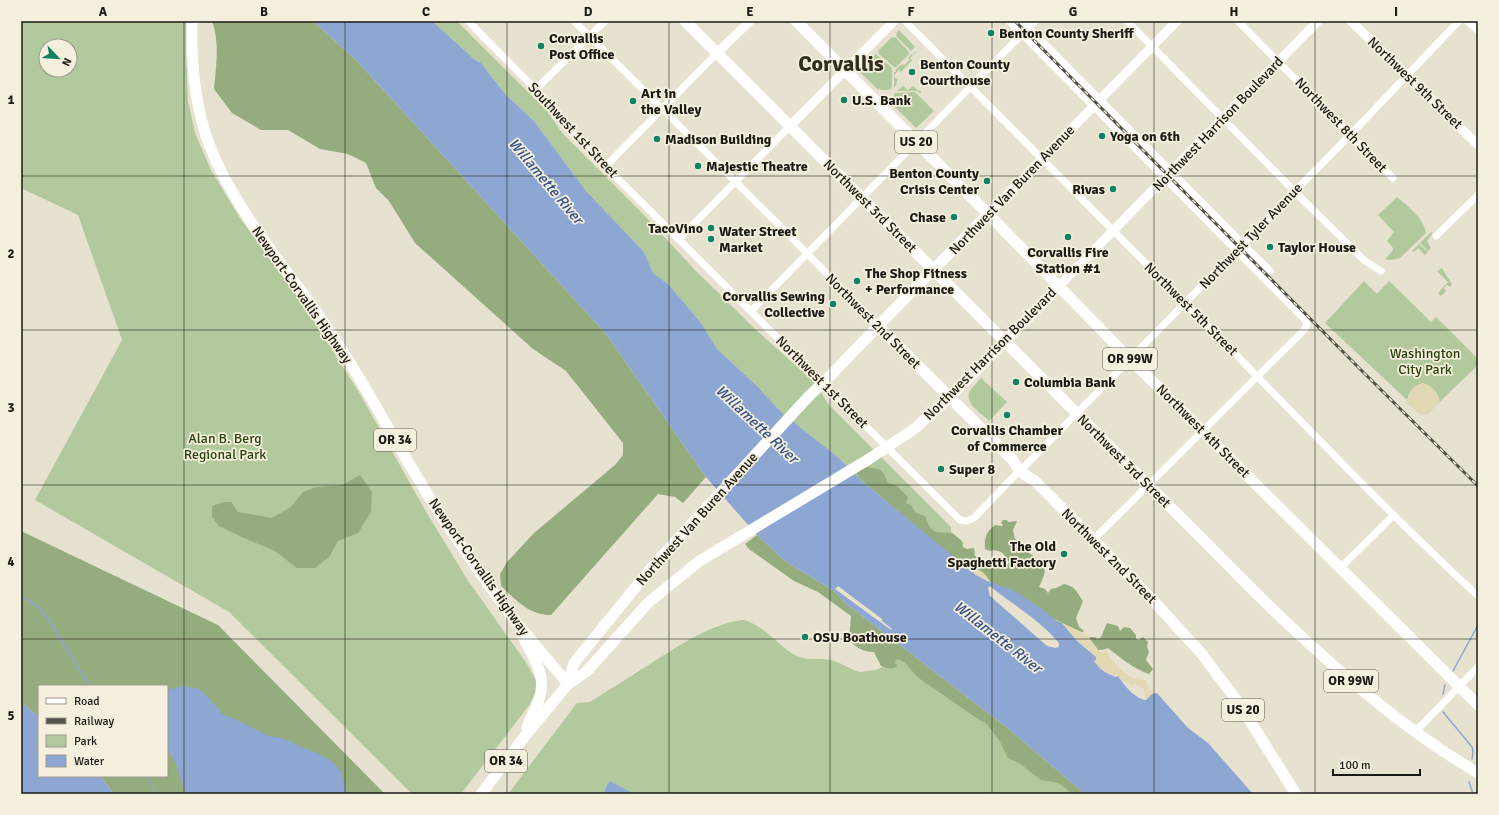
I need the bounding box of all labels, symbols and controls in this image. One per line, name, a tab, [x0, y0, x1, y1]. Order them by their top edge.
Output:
text: A	[99, 4, 108, 20]
text: B	[260, 4, 268, 20]
text: C	[422, 4, 430, 20]
text: D	[584, 4, 593, 20]
text: E	[746, 4, 754, 20]
text: F	[908, 4, 915, 20]
text: G	[1069, 4, 1077, 20]
text: H	[1230, 4, 1238, 20]
text: I	[1394, 4, 1398, 20]
place label: Benton County Sheriff	[999, 25, 1134, 42]
marker: Benton County Sheriff	[986, 28, 996, 38]
place label: Corvallis Post Office	[549, 30, 615, 63]
street label: Northwest 9th Street	[1364, 33, 1466, 133]
north arrow	[38, 38, 78, 78]
marker: Corvallis Post Office	[536, 41, 546, 51]
district label: Corvallis	[798, 50, 884, 77]
street label: Northwest Harrison Boulevard	[1149, 53, 1287, 195]
text: N	[59, 56, 74, 68]
place label: Benton County Courthouse	[920, 56, 1010, 89]
marker: Benton County Courthouse	[907, 67, 917, 77]
street label: Northwest 8th Street	[1291, 74, 1391, 176]
street label: Southwest 1st Street	[524, 79, 622, 181]
place label: Art in the Valley	[640, 85, 701, 118]
text: 1	[7, 92, 15, 108]
place label: U.S. Bank	[852, 92, 911, 109]
marker: U.S. Bank	[839, 95, 849, 105]
marker: Art in the Valley	[628, 96, 638, 106]
street label: Northwest Van Buren Avenue	[946, 122, 1078, 258]
place label: Yoga on 6th	[1109, 128, 1181, 145]
place label: Madison Building	[665, 131, 772, 148]
road number: US 20	[895, 131, 937, 153]
marker: Yoga on 6th	[1097, 131, 1107, 141]
water label: Willamette River	[505, 134, 589, 229]
marker: Madison Building	[652, 134, 662, 144]
street label: Northwest 3rd Street	[820, 156, 920, 256]
place label: Majestic Theatre	[706, 158, 808, 175]
marker: Majestic Theatre	[693, 161, 703, 171]
place label: Benton County Crisis Center	[889, 165, 979, 198]
marker: Benton County Crisis Center	[982, 176, 992, 186]
street label: Northwest Tyler Avenue	[1196, 179, 1306, 293]
place label: Rivas	[1072, 181, 1105, 198]
marker: Rivas	[1108, 184, 1118, 194]
place label: Chase	[910, 209, 946, 226]
marker: Chase	[949, 212, 959, 222]
place label: TacoVino	[648, 220, 703, 237]
street label: Newport-Corvallis Highway	[248, 223, 356, 367]
marker: TacoVino	[706, 223, 716, 233]
place label: Water Street Market	[719, 223, 797, 256]
marker: Corvallis Fire Station #1	[1063, 232, 1073, 242]
marker: Water Street Market	[706, 234, 716, 244]
place label: Taylor House	[1278, 239, 1356, 256]
marker: Taylor House	[1265, 242, 1275, 252]
place label: Corvallis Fire Station #1	[1027, 244, 1109, 277]
text: 2	[7, 246, 15, 262]
street label: Northwest 5th Street	[1141, 259, 1241, 359]
place label: The Shop Fitness + Performance	[865, 265, 967, 298]
street label: Northwest 2nd Street	[822, 270, 924, 372]
marker: The Shop Fitness + Performance	[852, 276, 862, 286]
street label: Northwest Harrison Boulevard	[920, 284, 1060, 424]
place label: Corvallis Sewing Collective	[723, 288, 825, 321]
marker: Corvallis Sewing Collective	[828, 299, 838, 309]
street label: Northwest 1st Street	[772, 332, 872, 432]
park label: Washington City Park	[1390, 345, 1460, 378]
road number: OR 99W	[1103, 348, 1157, 370]
place label: Columbia Bank	[1024, 374, 1116, 391]
marker: Columbia Bank	[1011, 377, 1021, 387]
water label: Willamette River	[712, 381, 804, 469]
street label: Northwest 4th Street	[1153, 381, 1253, 481]
text: 3	[7, 400, 15, 416]
marker: Corvallis Chamber of Commerce	[1002, 410, 1012, 420]
street label: Northwest 3rd Street	[1074, 411, 1174, 511]
place label: Corvallis Chamber of Commerce	[951, 422, 1064, 455]
road number: OR 34	[374, 429, 416, 451]
park label: Alan B. Berg Regional Park	[184, 430, 266, 463]
street label: Northwest Van Buren Avenue	[633, 449, 761, 589]
place label: Super 8	[949, 461, 996, 478]
marker: Super 8	[936, 464, 946, 474]
street label: Newport-Corvallis Highway	[425, 495, 533, 639]
street label: Northwest 2nd Street	[1058, 505, 1160, 607]
place label: The Old Spaghetti Factory	[948, 538, 1056, 571]
marker: The Old Spaghetti Factory	[1059, 549, 1069, 559]
text: 4	[7, 554, 15, 570]
water label: Willamette River	[951, 597, 1047, 678]
place label: OSU Boathouse	[813, 629, 907, 646]
marker: OSU Boathouse	[800, 632, 810, 642]
road number: OR 99W	[1324, 670, 1378, 692]
legend	[38, 685, 168, 777]
text: Road	[74, 694, 100, 709]
road number: US 20	[1222, 699, 1264, 721]
text: 5	[7, 708, 15, 724]
text: Railway	[74, 714, 114, 729]
text: Park	[74, 734, 97, 749]
road number: OR 34	[485, 750, 527, 772]
scale bar	[1333, 751, 1420, 777]
text: Water	[74, 754, 105, 769]
text: 100 m	[1339, 758, 1371, 773]

